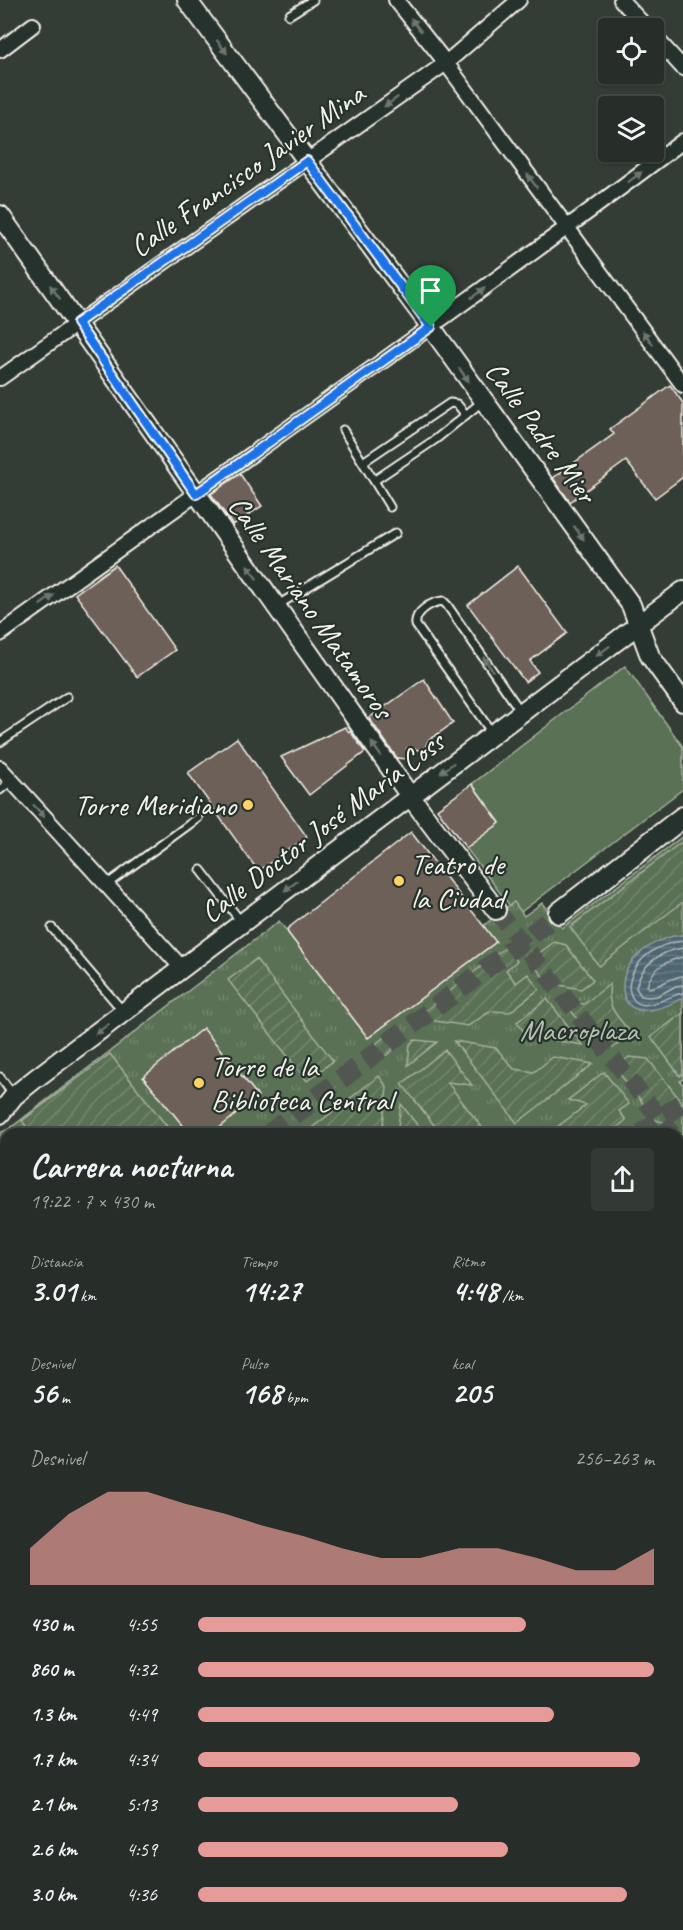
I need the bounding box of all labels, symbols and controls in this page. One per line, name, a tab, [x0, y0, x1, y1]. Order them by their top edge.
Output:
one-way arrow	[410, 17, 422, 32]
map controls	[598, 18, 664, 162]
button: locate	[598, 18, 664, 84]
one-way arrow	[215, 39, 228, 55]
street label: Calle Francisco Javier Mina	[122, 74, 373, 265]
one-way arrow	[384, 96, 400, 108]
button: layers	[598, 96, 664, 162]
one-way arrow	[627, 170, 643, 183]
one-way arrow	[526, 173, 538, 189]
pin	[405, 265, 456, 327]
icon: arrive	[414, 274, 447, 307]
one-way arrow	[49, 285, 61, 301]
one-way arrow	[471, 287, 486, 299]
one-way arrow	[642, 330, 654, 346]
street label: Calle Padre Mier	[477, 353, 607, 512]
one-way arrow	[458, 366, 470, 382]
street label: Calle Mariano Matamoros	[220, 488, 404, 728]
one-way arrow	[572, 525, 584, 540]
one-way arrow	[246, 564, 258, 580]
one-way arrow	[39, 594, 55, 606]
one-way arrow	[595, 645, 611, 658]
one-way arrow	[482, 657, 494, 673]
street label: Calle Doctor José María Coss	[192, 721, 454, 931]
one-way arrow	[370, 741, 382, 757]
one-way arrow	[439, 762, 455, 775]
place label: Torre Meridiano	[74, 786, 237, 824]
marker: Torre Meridiano	[241, 798, 255, 812]
one-way arrow	[32, 804, 46, 818]
place label: Teatro de la Ciudad	[411, 845, 508, 917]
marker: Teatro de la Ciudad	[392, 874, 406, 888]
one-way arrow	[284, 879, 299, 891]
park label: Macroplaza	[520, 1011, 640, 1049]
one-way arrow	[95, 1022, 110, 1034]
place label: Torre de la Biblioteca Central	[211, 1047, 398, 1119]
marker: Torre de la Biblioteca Central	[192, 1076, 206, 1090]
text: Carrera nocturna	[30, 1145, 232, 1187]
button: share	[591, 1148, 654, 1211]
text: 19:22 · 7 × 430 m	[30, 1189, 154, 1214]
text: Distancia	[30, 1252, 83, 1272]
text: Tiempo	[241, 1252, 277, 1272]
text: Ritmo	[452, 1252, 484, 1272]
text: 3.01	[30, 1272, 76, 1310]
text: 14:27	[241, 1272, 301, 1310]
text: 4:48	[452, 1272, 498, 1310]
text: km	[76, 1286, 96, 1306]
text: /km	[498, 1286, 523, 1306]
text: Desnivel	[30, 1354, 73, 1374]
text: Pulso	[241, 1354, 268, 1374]
text: kcal	[452, 1354, 473, 1374]
text: 56	[30, 1374, 57, 1412]
text: 168	[241, 1374, 282, 1412]
text: 205	[452, 1374, 492, 1412]
text: m	[57, 1388, 70, 1408]
text: bpm	[282, 1388, 308, 1408]
text: Desnivel	[30, 1446, 84, 1471]
text: 256–263 m	[575, 1446, 654, 1471]
text: 430 m	[30, 1612, 73, 1637]
text: 4:55	[126, 1612, 157, 1637]
text: 860 m	[30, 1657, 74, 1682]
text: 4:32	[126, 1657, 157, 1682]
text: 1.3 km	[30, 1702, 77, 1727]
text: 4:49	[126, 1702, 157, 1727]
text: 1.7 km	[30, 1747, 76, 1772]
text: 4:34	[126, 1747, 157, 1772]
text: 2.1 km	[30, 1792, 77, 1817]
text: 5:13	[126, 1792, 157, 1817]
text: 2.6 km	[30, 1837, 77, 1862]
text: 4:59	[126, 1837, 157, 1862]
text: 3.0 km	[30, 1882, 77, 1907]
text: 4:36	[126, 1882, 157, 1907]

